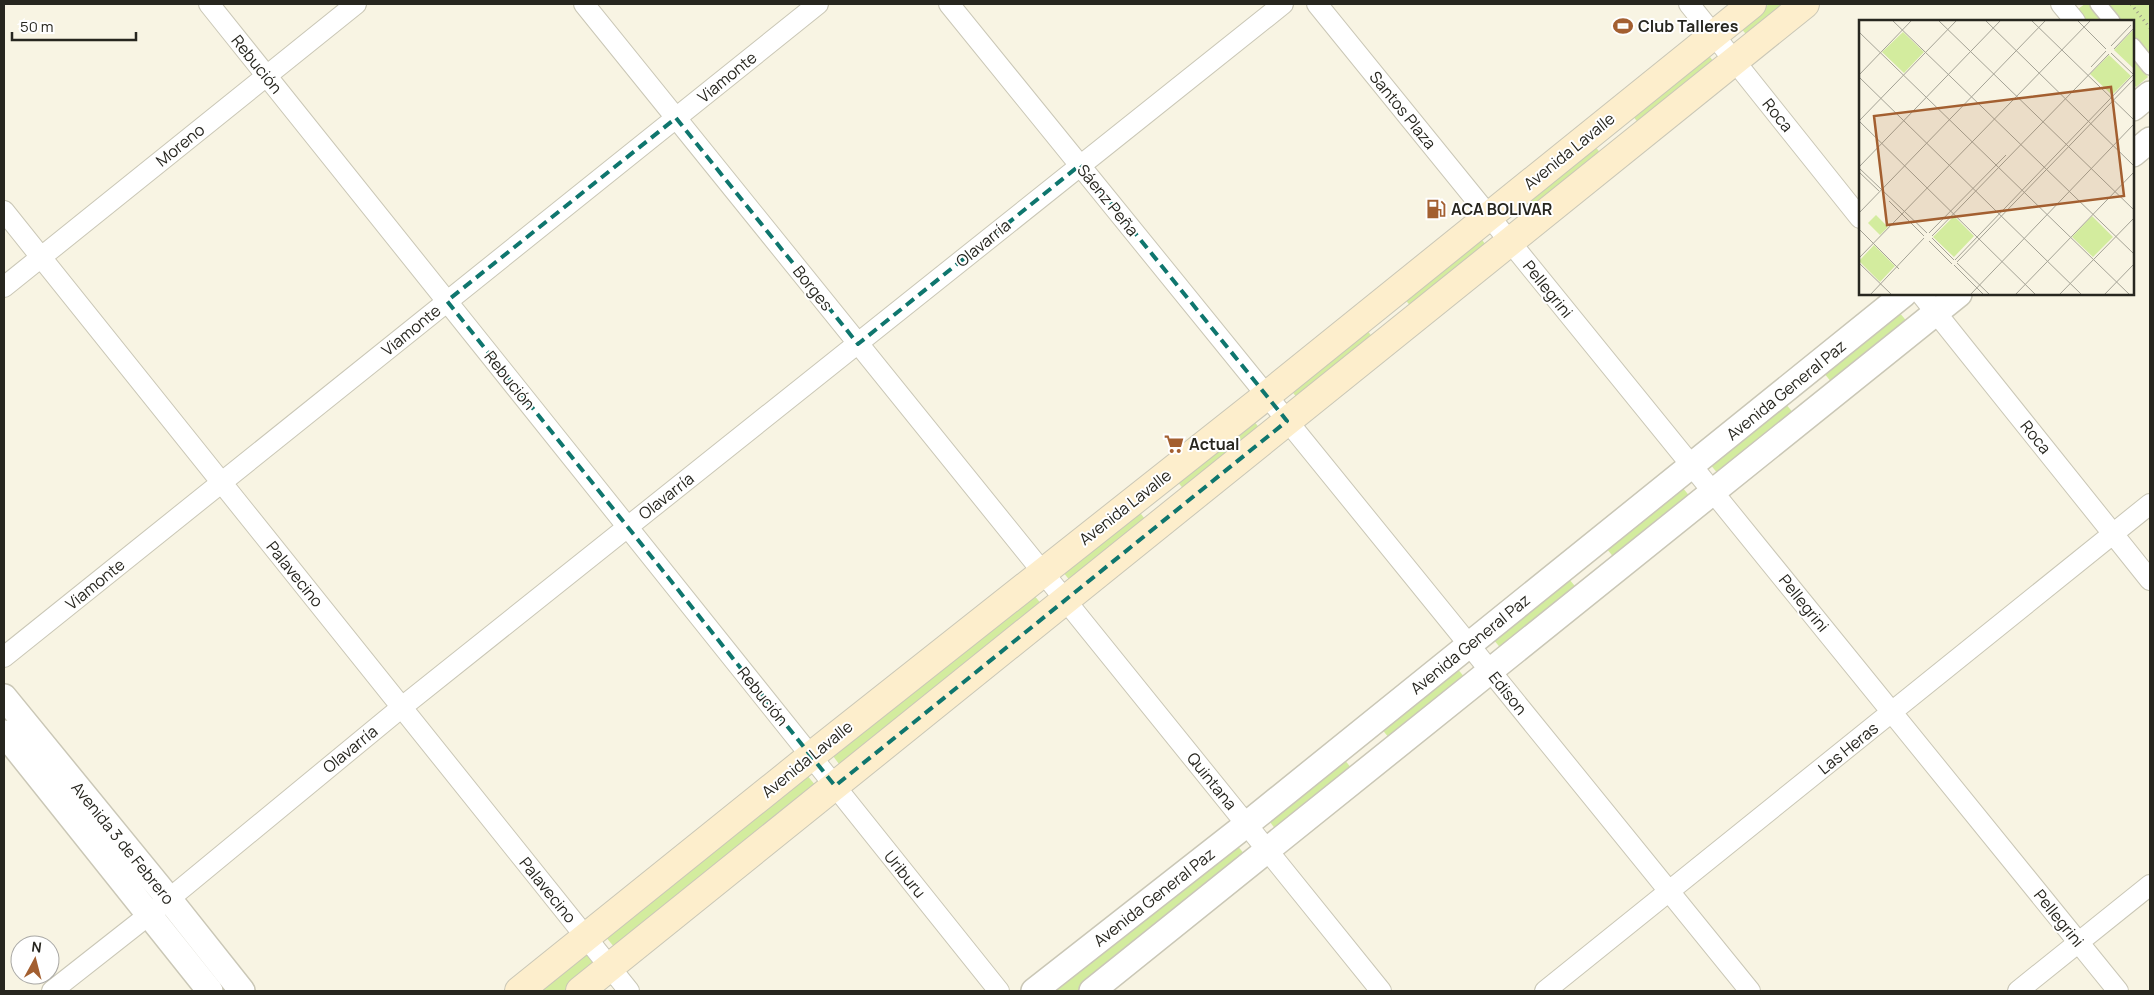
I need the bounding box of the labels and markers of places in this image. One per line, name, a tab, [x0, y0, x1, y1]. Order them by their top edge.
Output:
sports icon: Club Talleres	[1612, 15, 1634, 37]
place label: Club Talleres	[1638, 15, 1739, 37]
fuel station icon: ACA BOLIVAR	[1425, 198, 1447, 220]
place label: ACA BOLIVAR	[1451, 198, 1552, 220]
supermarket icon: Actual	[1163, 433, 1185, 455]
place label: Actual	[1189, 433, 1240, 455]

